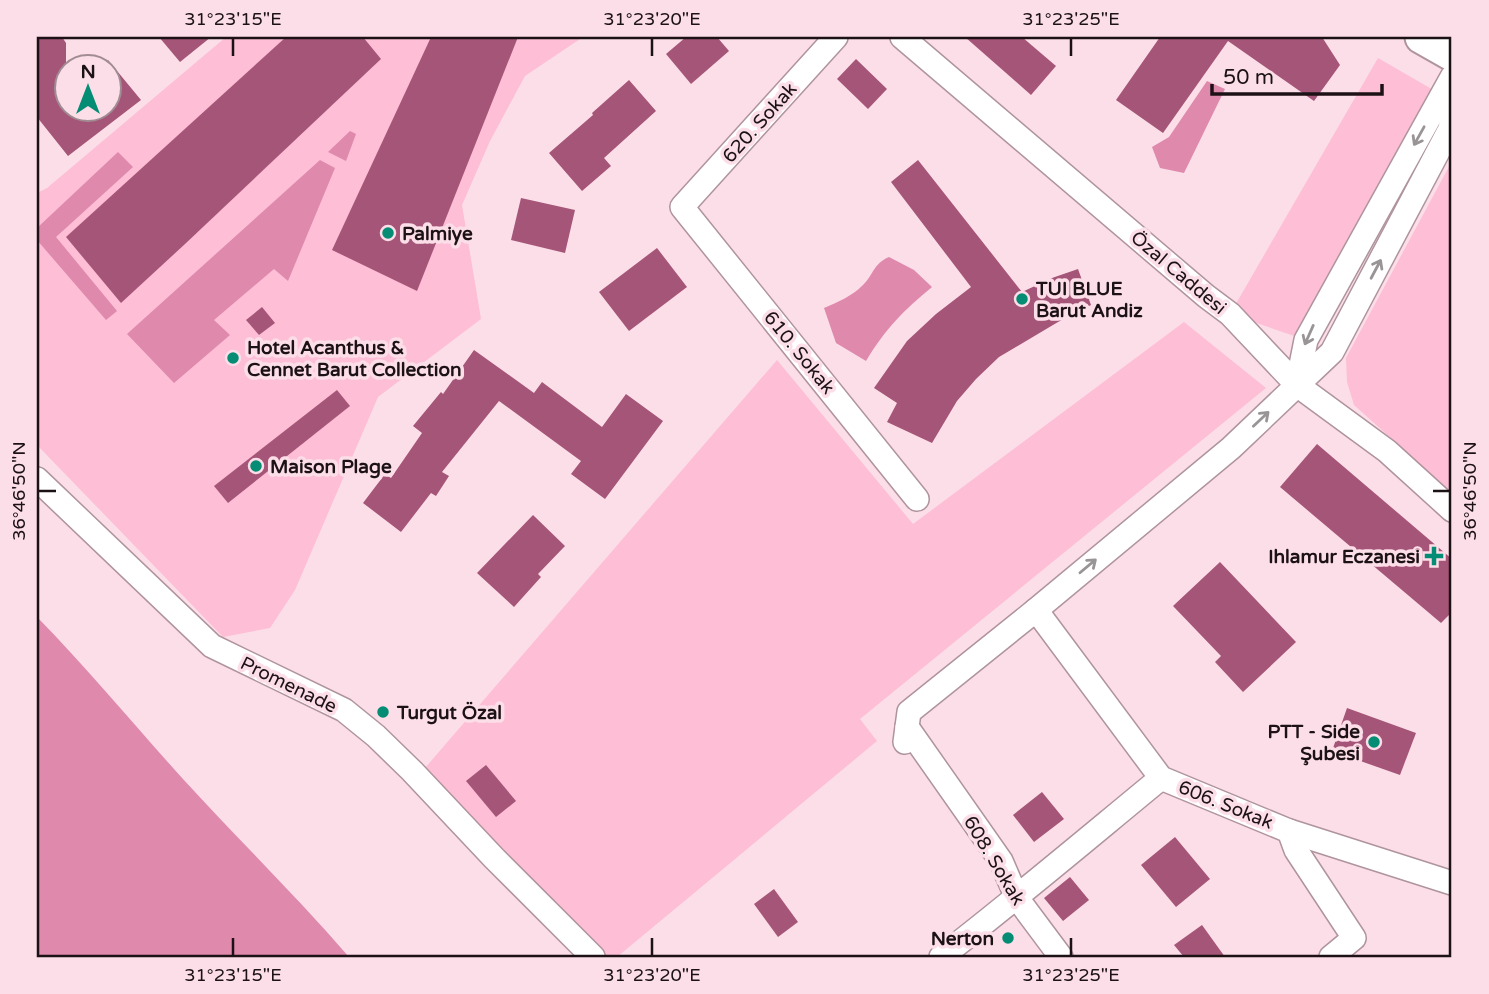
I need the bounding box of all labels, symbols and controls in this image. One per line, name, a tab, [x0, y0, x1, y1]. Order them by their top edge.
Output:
text: 31°23'15"E	[184, 8, 282, 30]
text: 31°23'20"E	[603, 8, 701, 30]
text: 31°23'25"E	[1022, 8, 1120, 30]
north arrow	[52, 52, 122, 122]
scale bar	[1212, 52, 1382, 96]
text: N	[80, 61, 96, 83]
text: 50 m	[1223, 65, 1274, 90]
street label: 620. Sokak	[718, 78, 801, 167]
one-way arrow	[1412, 126, 1426, 146]
place label: Palmiye	[402, 223, 473, 246]
marker: Palmiye	[380, 225, 396, 241]
street label: Özal Caddesi	[1126, 227, 1231, 319]
one-way arrow	[1370, 259, 1383, 280]
place label: TUI BLUE Barut Andiz	[1035, 278, 1143, 322]
marker: TUI BLUE Barut Andiz	[1014, 291, 1030, 307]
street label: 610. Sokak	[759, 307, 839, 398]
one-way arrow	[1302, 324, 1315, 345]
place label: Hotel Acanthus & Cennet Barut Collection	[247, 337, 462, 381]
marker: Hotel Acanthus & Cennet Barut Collection	[225, 350, 241, 366]
one-way arrow	[1252, 410, 1269, 427]
text: 36°46'50"N	[8, 441, 30, 541]
text: 36°46'50"N	[1459, 441, 1481, 541]
place label: Maison Plage	[270, 456, 392, 479]
marker: Maison Plage	[248, 458, 264, 474]
place label: Ihlamur Eczanesi	[1268, 546, 1420, 568]
marker: Ihlamur Eczanesi	[1426, 548, 1442, 564]
one-way arrow	[1079, 558, 1097, 574]
street label: Promenade	[237, 652, 340, 718]
place label: Turgut Özal	[396, 701, 502, 725]
marker: Turgut Özal	[375, 704, 391, 720]
place label: PTT - Side Şubesi	[1267, 721, 1360, 766]
marker: PTT - Side Şubesi	[1366, 734, 1382, 750]
street label: 606. Sokak	[1175, 776, 1276, 834]
street label: 608. Sokak	[959, 812, 1029, 909]
place label: Nerton	[931, 928, 994, 950]
marker: Nerton	[1000, 930, 1016, 946]
text: 31°23'15"E	[184, 964, 282, 986]
text: 31°23'20"E	[603, 964, 701, 986]
text: 31°23'25"E	[1022, 964, 1120, 986]

